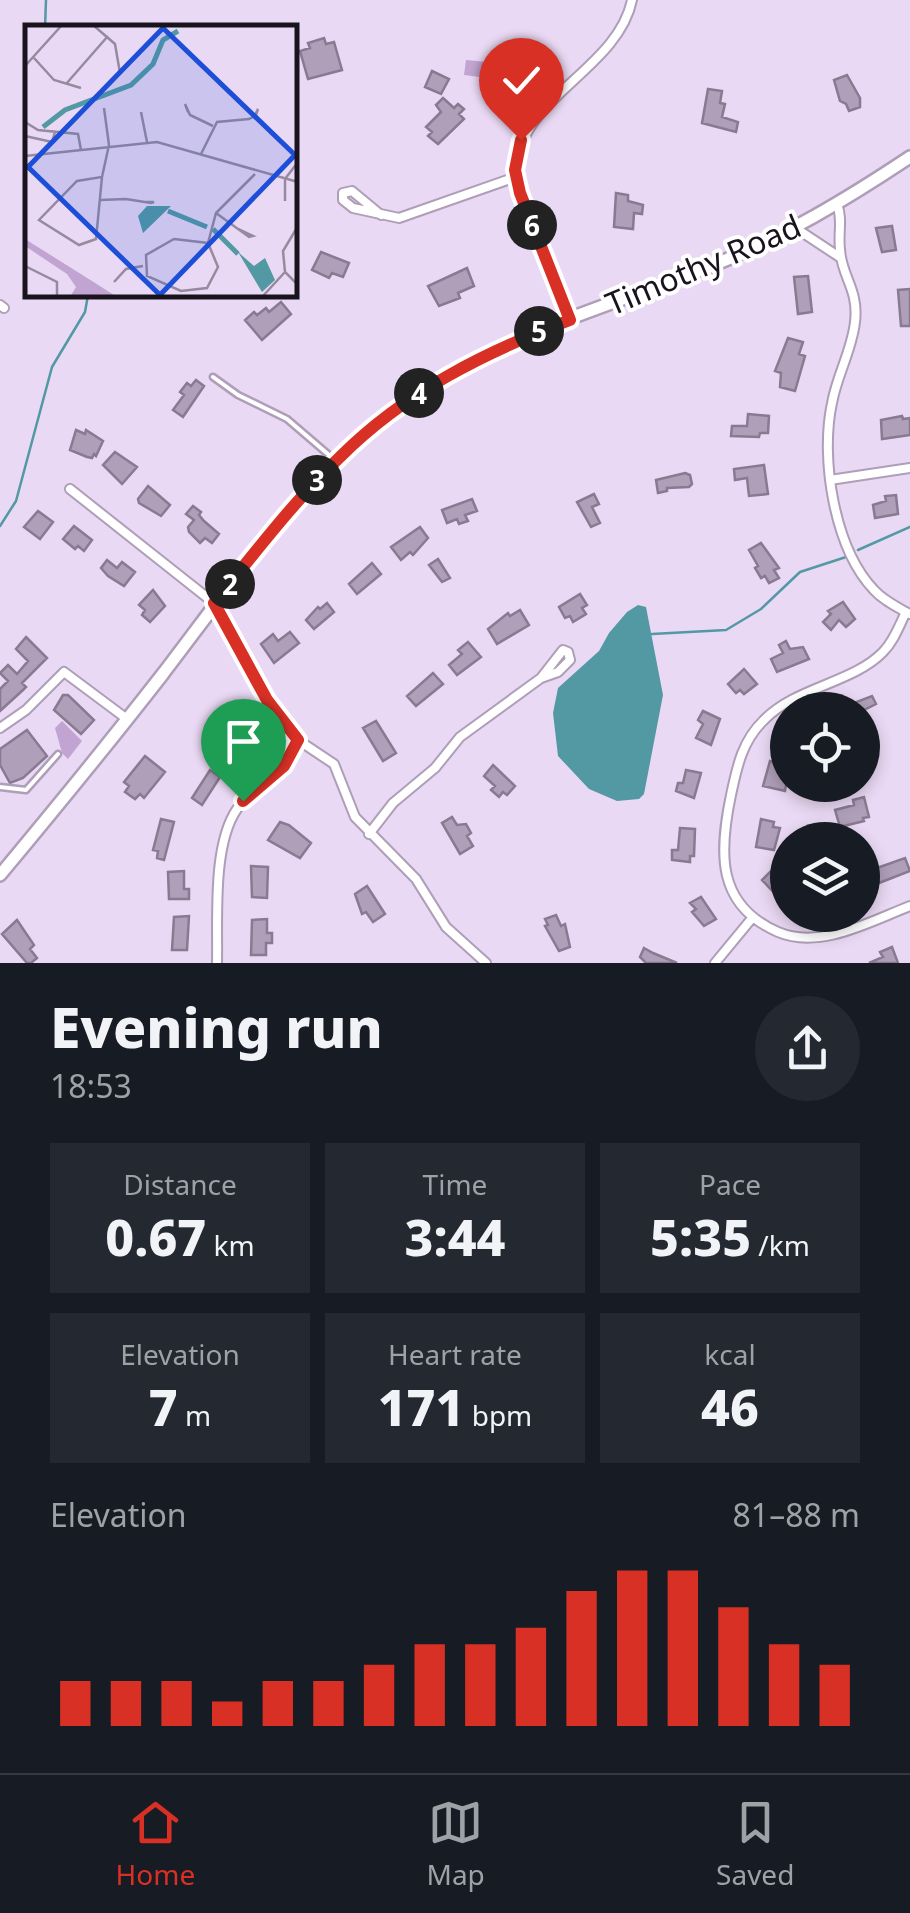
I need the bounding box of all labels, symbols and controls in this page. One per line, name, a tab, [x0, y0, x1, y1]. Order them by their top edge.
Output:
inset map	[25, 25, 298, 298]
pin	[479, 38, 564, 141]
icon: check	[494, 53, 549, 108]
pin: 6	[507, 200, 557, 250]
street label: Timothy Road	[599, 204, 807, 324]
text: 6	[524, 206, 540, 244]
pin: 5	[514, 306, 564, 356]
text: 5	[531, 312, 547, 350]
pin: 4	[394, 368, 444, 418]
text: 4	[411, 374, 427, 412]
pin: 3	[292, 455, 342, 505]
text: 3	[309, 461, 325, 499]
pin: 2	[205, 559, 255, 609]
text: 2	[222, 565, 238, 603]
map controls	[770, 692, 880, 932]
button: locate	[770, 692, 880, 802]
pin	[201, 699, 286, 802]
icon: arrive	[216, 714, 271, 769]
button: layers	[770, 822, 880, 932]
text: Evening run	[50, 989, 383, 1064]
button: share	[755, 996, 860, 1101]
text: 18:53	[50, 1064, 132, 1107]
text: Distance	[123, 1165, 237, 1203]
text: Time	[423, 1165, 487, 1203]
text: Pace	[699, 1165, 761, 1203]
text: 0.67	[105, 1203, 206, 1271]
text: 3:44	[405, 1203, 505, 1271]
text: 5:35	[650, 1203, 751, 1271]
text: km	[206, 1226, 255, 1264]
text: /km	[751, 1226, 810, 1264]
text: Elevation	[120, 1335, 240, 1373]
text: Heart rate	[388, 1335, 522, 1373]
text: kcal	[704, 1335, 756, 1373]
text: 7	[149, 1373, 178, 1441]
text: 171	[378, 1373, 464, 1441]
text: 46	[701, 1373, 759, 1441]
text: m	[178, 1396, 211, 1434]
text: bpm	[464, 1396, 532, 1434]
text: Elevation	[50, 1493, 187, 1536]
text: 81–88 m	[733, 1493, 860, 1536]
tab: Home	[116, 1795, 195, 1893]
tab: Map	[427, 1795, 485, 1893]
tab: Saved	[716, 1795, 794, 1893]

